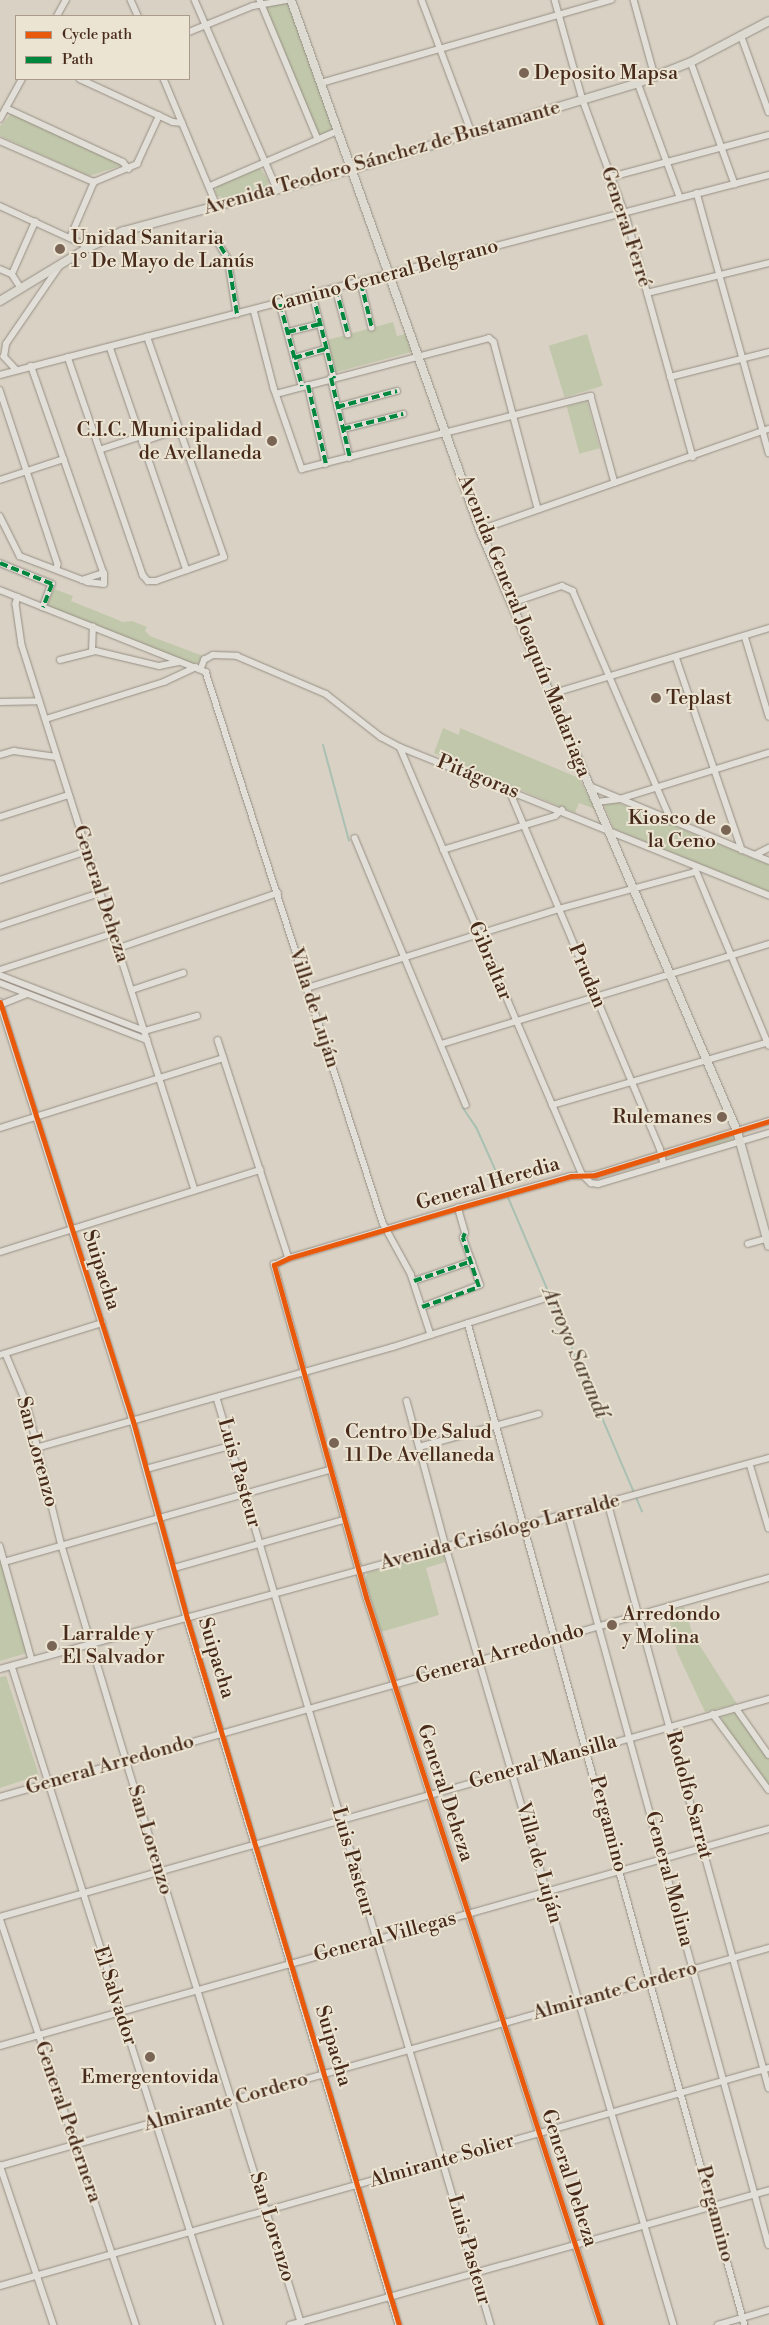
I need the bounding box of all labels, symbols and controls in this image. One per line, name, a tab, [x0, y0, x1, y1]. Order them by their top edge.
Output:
legend	[15, 15, 190, 80]
text: Cycle path	[62, 25, 132, 44]
text: Path	[62, 50, 94, 69]
place label: Deposito Mapsa	[534, 61, 678, 85]
marker: Deposito Mapsa	[518, 67, 530, 79]
street label: Avenida Teodoro Sánchez de Bustamante	[201, 95, 563, 221]
street label: General Ferré	[595, 164, 657, 290]
place label: Unidad Sanitaria 1° De Mayo de Lanús	[71, 226, 254, 273]
street label: Camino General Belgrano	[269, 234, 501, 318]
marker: Unidad Sanitaria 1° De Mayo de Lanús	[53, 242, 67, 256]
place label: C.I.C. Municipalidad de Avellaneda	[76, 418, 262, 465]
marker: C.I.C. Municipalidad de Avellaneda	[266, 435, 278, 447]
street label: Avenida General Joaquín Madariaga	[452, 471, 596, 781]
place label: Teplast	[666, 686, 732, 710]
marker: Teplast	[650, 692, 662, 704]
street label: Pitágoras	[433, 750, 523, 804]
place label: Kiosco de la Geno	[628, 806, 716, 853]
street label: General Deheza	[67, 822, 135, 966]
marker: Kiosco de la Geno	[720, 824, 732, 836]
street label: Gibraltar	[463, 918, 517, 1004]
street label: Prudan	[563, 940, 611, 1012]
street label: Villa de Luján	[283, 945, 345, 1071]
place label: Rulemanes	[612, 1105, 712, 1129]
marker: Rulemanes	[716, 1111, 728, 1123]
street label: General Heredia	[413, 1152, 563, 1216]
street label: Suipacha	[77, 1227, 125, 1313]
water label: Arroyo Sarandí	[536, 1284, 614, 1422]
street label: San Lorenzo	[11, 1394, 63, 1510]
street label: Luis Pasteur	[212, 1415, 266, 1531]
place label: Centro De Salud 11 De Avellaneda	[345, 1420, 495, 1467]
marker: Centro De Salud 11 De Avellaneda	[327, 1436, 341, 1450]
street label: Avenida Crisólogo Larralde	[377, 1488, 623, 1576]
place label: Arredondo y Molina	[622, 1602, 720, 1649]
street label: Suipacha	[192, 1615, 240, 1701]
street label: General Arredondo	[413, 1618, 587, 1690]
marker: Arredondo y Molina	[606, 1619, 618, 1631]
place label: Larralde y El Salvador	[62, 1622, 165, 1669]
marker: Larralde y El Salvador	[46, 1640, 58, 1652]
street label: General Deheza	[411, 1721, 479, 1865]
street label: Rodolfo Sarrat	[660, 1728, 718, 1862]
street label: General Arredondo	[23, 1729, 197, 1801]
street label: General Mansilla	[466, 1729, 620, 1795]
street label: Pergamino	[584, 1773, 632, 1875]
street label: San Lorenzo	[122, 1782, 178, 1898]
street label: Villa de Luján	[510, 1800, 568, 1926]
street label: Luis Pasteur	[326, 1804, 380, 1920]
street label: General Molina	[639, 1809, 699, 1949]
street label: General Villegas	[311, 1906, 459, 1968]
street label: El Salvador	[88, 1943, 142, 2049]
street label: Almirante Cordero	[530, 1956, 700, 2026]
street label: Suipacha	[309, 2003, 357, 2089]
street label: General Pedernera	[29, 2038, 107, 2206]
marker: Emergentovida	[144, 2051, 156, 2063]
place label: Emergentovida	[81, 2065, 219, 2089]
street label: Almirante Cordero	[141, 2067, 311, 2137]
street label: General Deheza	[535, 2106, 603, 2250]
street label: Almirante Solier	[367, 2129, 517, 2193]
street label: Pergamino	[691, 2163, 739, 2265]
street label: San Lorenzo	[244, 2169, 300, 2285]
street label: Luis Pasteur	[442, 2192, 496, 2308]

